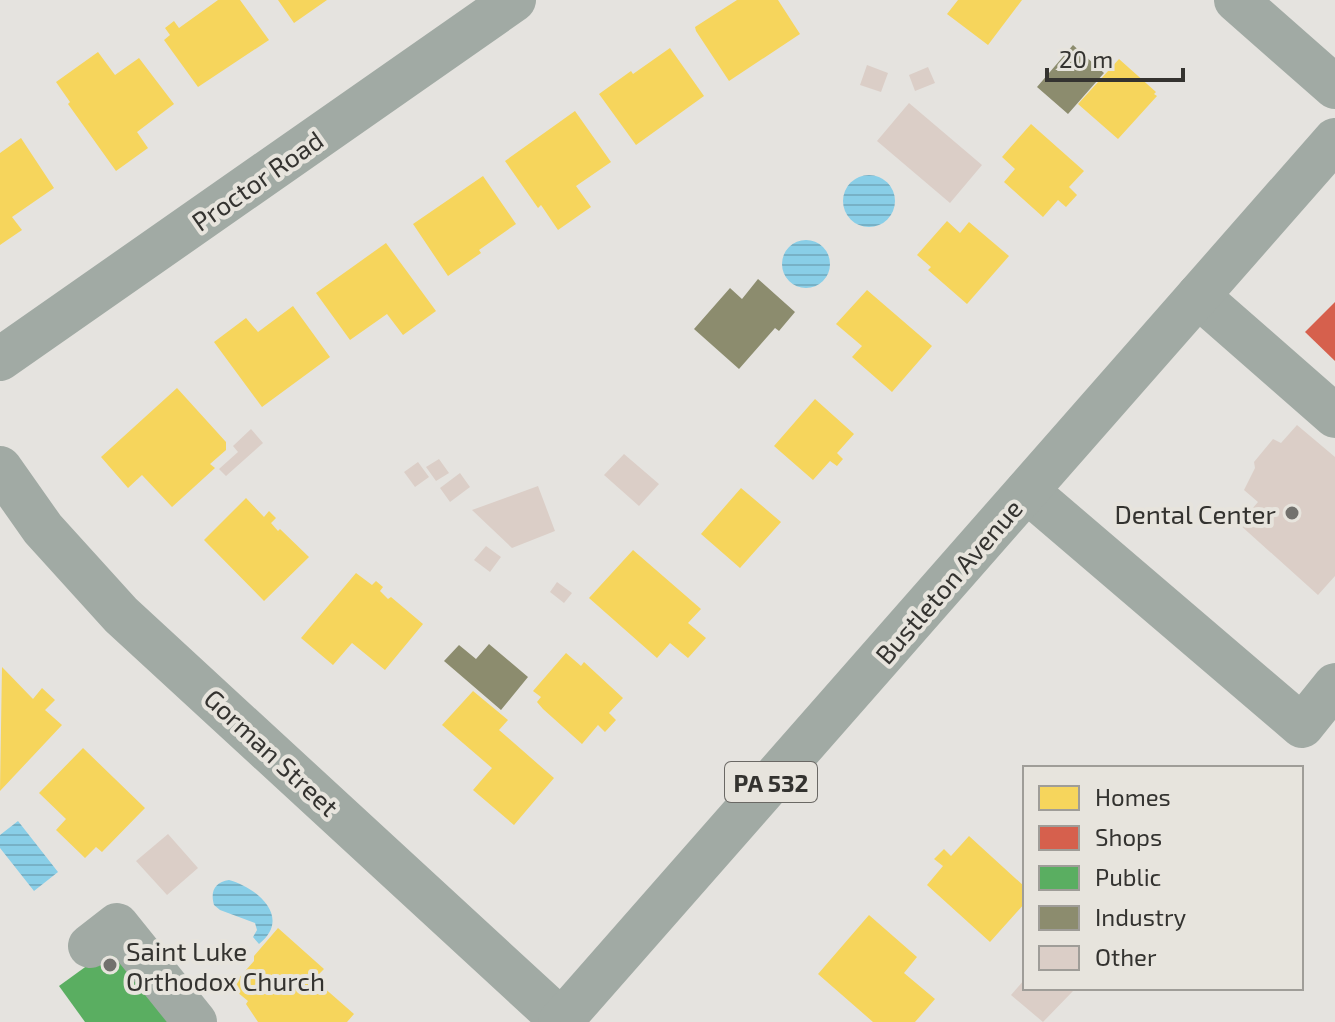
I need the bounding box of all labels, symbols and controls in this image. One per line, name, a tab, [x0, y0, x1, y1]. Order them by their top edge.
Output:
scale bar	[1047, 32, 1183, 82]
text: 20 m	[1059, 44, 1113, 73]
street label: Proctor Road	[185, 123, 329, 237]
street label: Bustleton Avenue	[868, 492, 1028, 670]
place label: Dental Center	[1114, 498, 1276, 529]
marker: Dental Center	[1283, 504, 1301, 522]
street label: Gorman Street	[199, 682, 345, 822]
road number: PA 532	[725, 762, 817, 802]
legend	[1023, 766, 1303, 990]
text: Homes	[1095, 782, 1171, 811]
text: Shops	[1095, 822, 1162, 851]
text: Public	[1095, 862, 1161, 891]
text: Industry	[1095, 902, 1187, 931]
place label: Saint Luke Orthodox Church	[126, 935, 325, 996]
text: Other	[1095, 942, 1157, 971]
marker: Saint Luke Orthodox Church	[101, 956, 119, 974]

